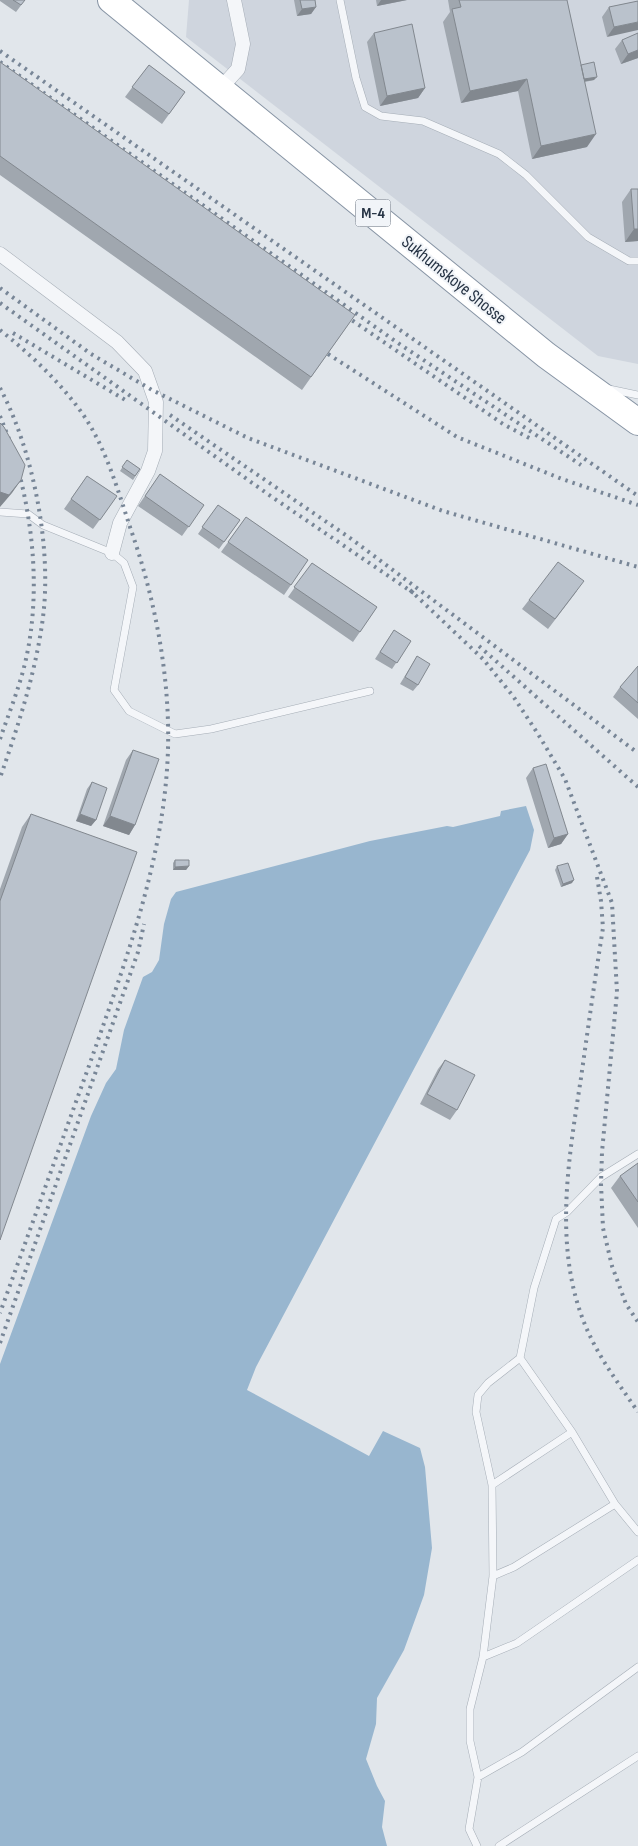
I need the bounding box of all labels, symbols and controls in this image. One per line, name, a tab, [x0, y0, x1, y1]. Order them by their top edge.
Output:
road number: М-4	[356, 200, 390, 227]
street label: Sukhumskoye Shosse	[397, 231, 511, 329]

